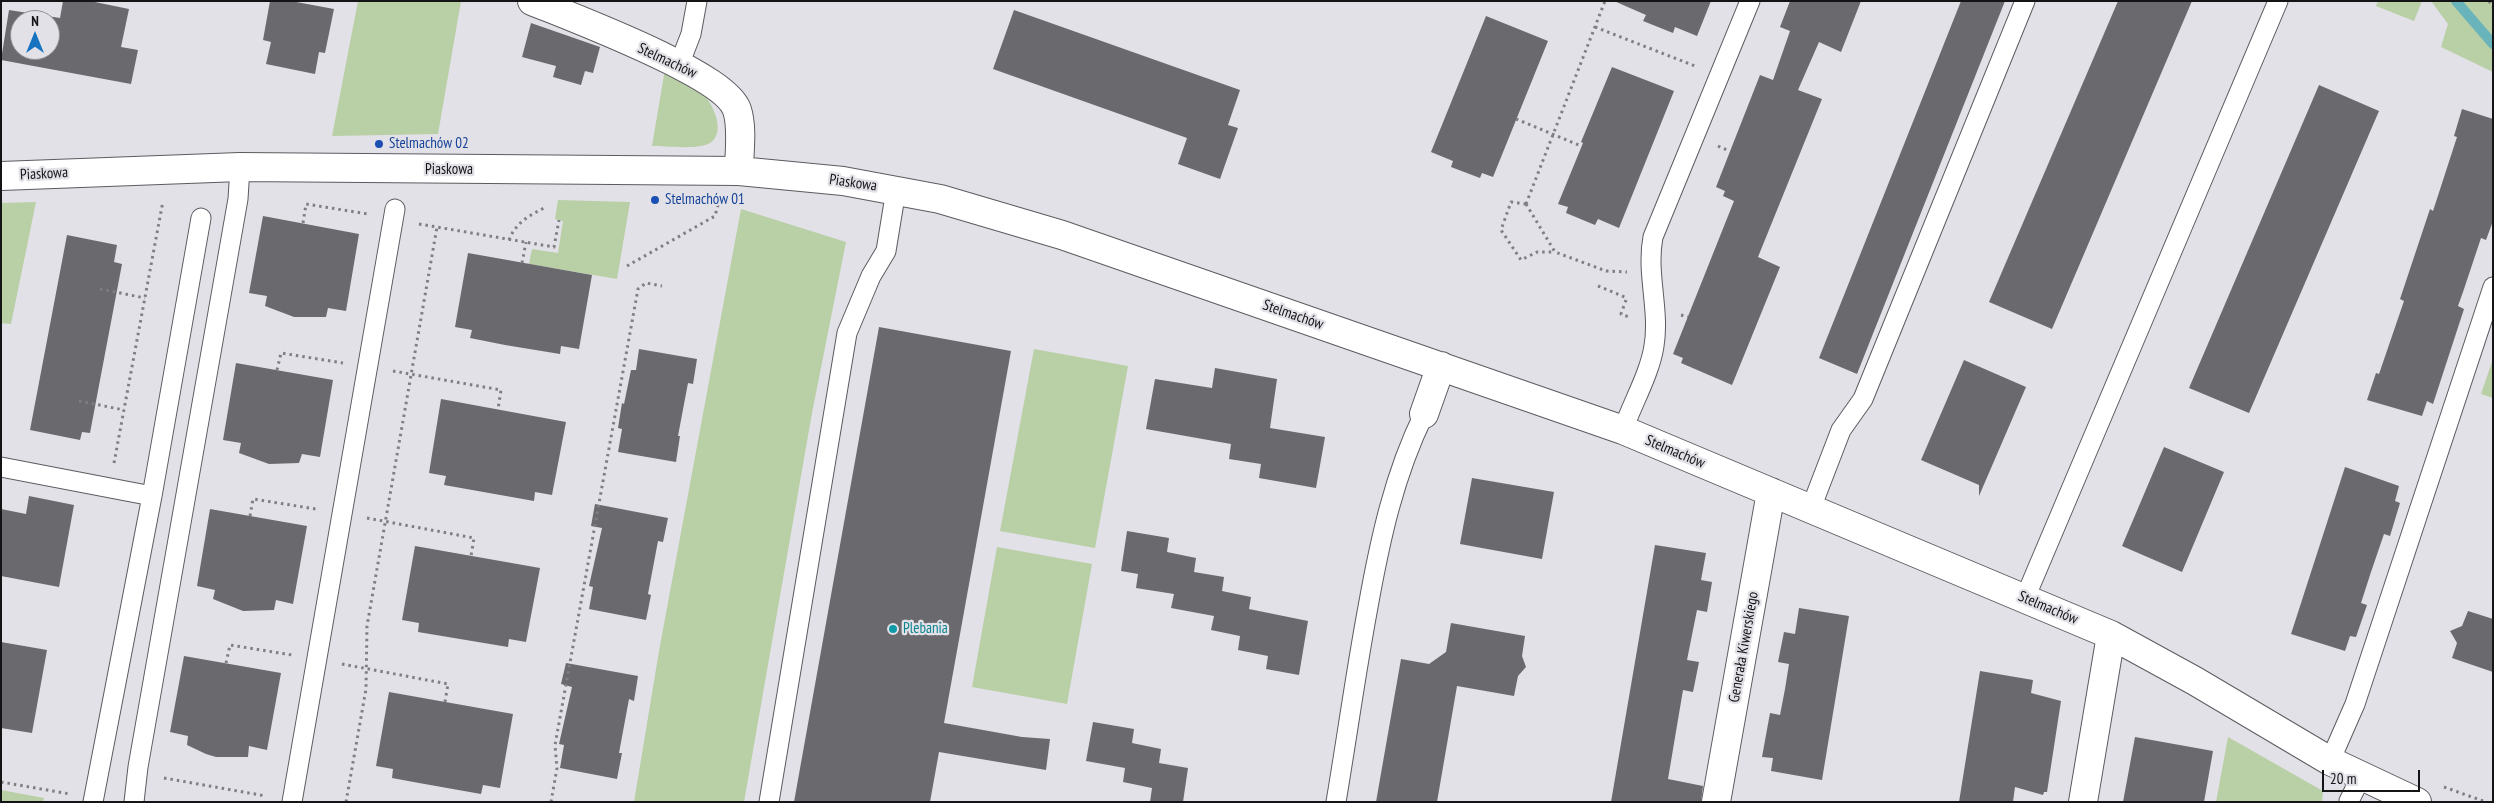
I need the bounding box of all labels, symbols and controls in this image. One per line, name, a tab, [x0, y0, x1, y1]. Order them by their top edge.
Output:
north arrow	[10, 10, 60, 60]
text: N	[31, 12, 39, 30]
street label: Stelmachów	[635, 40, 699, 82]
place label: Stelmachów 02	[389, 135, 469, 153]
marker: Stelmachów 02	[373, 138, 385, 150]
street label: Piaskowa	[425, 161, 473, 179]
street label: Piaskowa	[20, 164, 68, 184]
street label: Piaskowa	[828, 171, 878, 195]
place label: Stelmachów 01	[665, 191, 745, 209]
marker: Stelmachów 01	[649, 194, 661, 206]
street label: Stelmachów	[1260, 296, 1326, 334]
street label: Stelmachów	[1642, 431, 1708, 473]
street label: Stelmachów	[2015, 587, 2081, 629]
street label: Generała Kiwerskiego	[1725, 590, 1763, 704]
place label: Plebania	[903, 620, 948, 638]
marker: Plebania	[887, 623, 899, 635]
scale bar	[2324, 760, 2422, 792]
text: 20 m	[2330, 769, 2356, 788]

